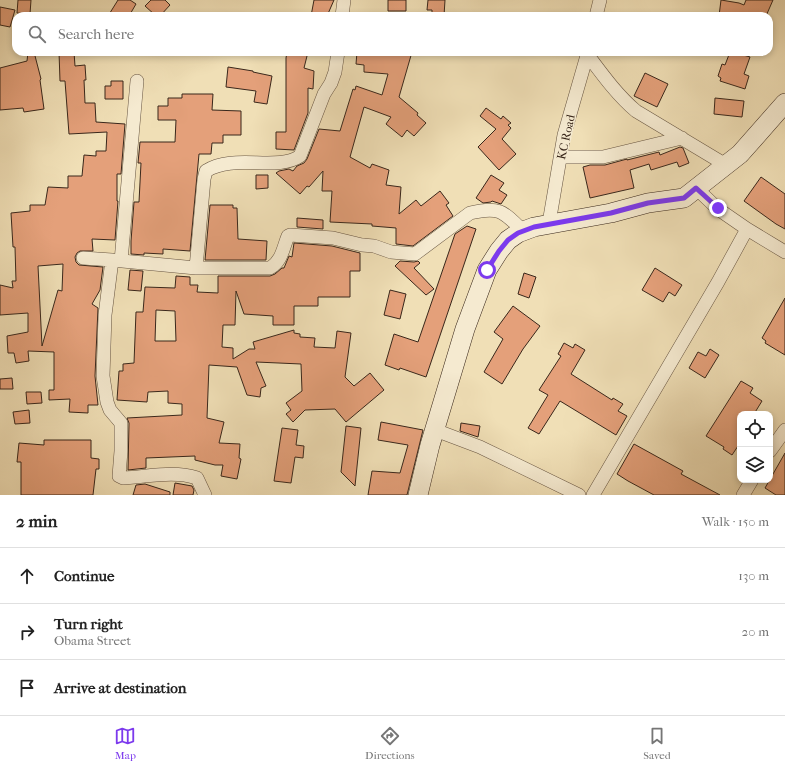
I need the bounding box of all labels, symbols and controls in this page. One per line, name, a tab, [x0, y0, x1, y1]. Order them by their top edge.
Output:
search box	[12, 12, 773, 56]
icon: search	[26, 23, 48, 45]
text: Search here	[58, 25, 134, 43]
street label: KC Road	[554, 113, 578, 161]
route end	[709, 199, 727, 217]
route start	[478, 261, 496, 279]
map controls	[737, 411, 773, 483]
button: locate	[737, 411, 773, 447]
button: layers	[737, 447, 773, 483]
text: 2 min	[16, 511, 57, 531]
text: Walk · 150 m	[702, 514, 769, 529]
icon: ahead	[16, 565, 38, 587]
text: Continue	[54, 567, 114, 585]
text: 130 m	[738, 568, 769, 583]
text: Turn right	[54, 615, 123, 633]
icon: right	[16, 621, 38, 643]
text: 20 m	[742, 624, 769, 639]
text: Obama Street	[54, 633, 131, 648]
icon: arrive	[16, 677, 38, 699]
text: Arrive at destination	[54, 679, 186, 697]
tab: Map	[114, 725, 136, 762]
tab: Directions	[365, 725, 415, 762]
tab: Saved	[643, 725, 671, 762]

